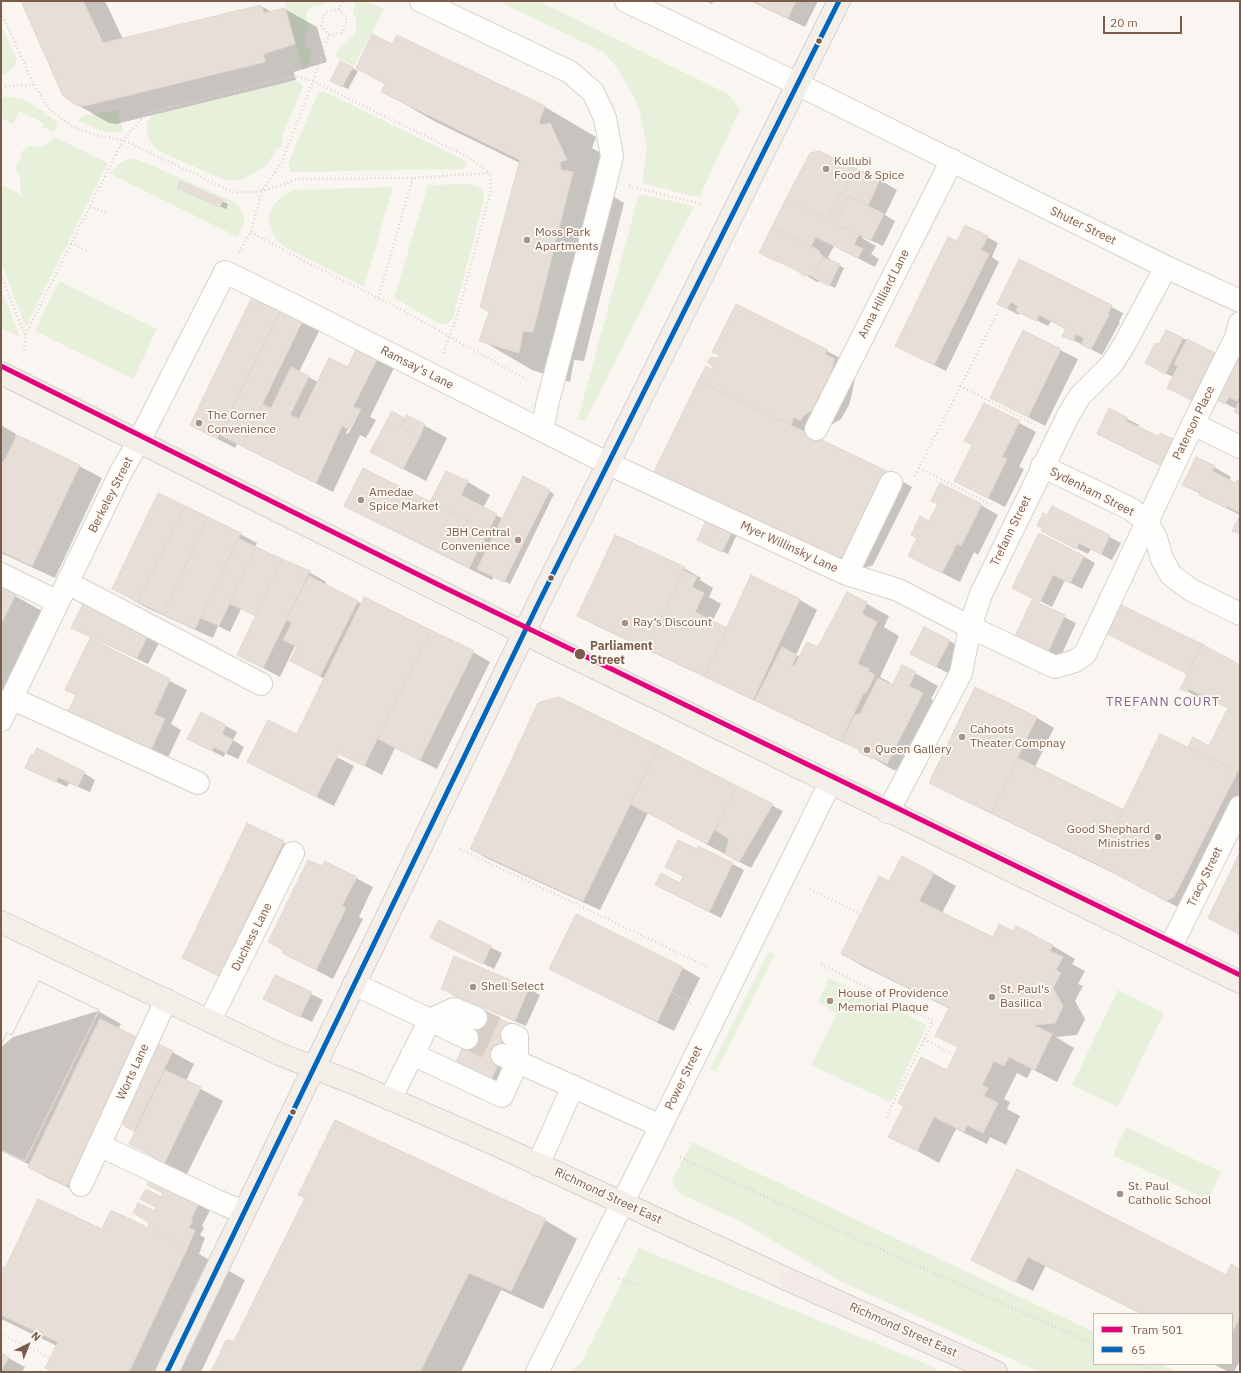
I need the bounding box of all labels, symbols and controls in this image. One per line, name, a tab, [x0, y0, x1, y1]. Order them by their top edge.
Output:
scale bar	[1105, 8, 1184, 34]
text: 20 m	[1110, 15, 1138, 30]
unlabelled marker	[814, 36, 824, 46]
place label: Kullubi Food & Spice	[834, 155, 904, 183]
marker: Kullubi Food & Spice	[821, 164, 831, 174]
street label: Shuter Street	[1048, 204, 1118, 248]
place label: Moss Park Apartments	[535, 226, 599, 254]
marker: Moss Park Apartments	[522, 235, 532, 245]
street label: Anna Hilliard Lane	[855, 247, 913, 341]
street label: Ramsay's Lane	[378, 343, 456, 393]
street label: Paterson Place	[1170, 384, 1218, 462]
place label: The Corner Convenience	[207, 409, 276, 437]
marker: The Corner Convenience	[194, 418, 204, 428]
street label: Berkeley Street	[86, 455, 136, 535]
street label: Sydenham Street	[1047, 465, 1137, 519]
place label: Amedae Spice Market	[369, 486, 439, 514]
street label: Trefann Street	[988, 493, 1034, 569]
marker: Amedae Spice Market	[356, 495, 366, 505]
street label: Myer Willinsky Lane	[738, 518, 840, 576]
place label: JBH Central Convenience	[441, 526, 510, 554]
marker: JBH Central Convenience	[513, 535, 523, 545]
unlabelled marker	[546, 573, 556, 583]
place label: Ray’s Discount	[633, 616, 712, 630]
marker: Ray’s Discount	[620, 618, 630, 628]
place label: Parliament Street	[590, 640, 652, 668]
marker: Parliament Street	[573, 647, 587, 661]
district label: TREFANN COURT	[1106, 694, 1220, 710]
place label: Cahoots Theater Compnay	[970, 723, 1065, 751]
marker: Cahoots Theater Compnay	[957, 732, 967, 742]
place label: Queen Gallery	[875, 743, 951, 757]
marker: Queen Gallery	[862, 745, 872, 755]
place label: Good Shephard Ministries	[1067, 823, 1150, 851]
marker: Good Shephard Ministries	[1153, 832, 1163, 842]
street label: Tracy Street	[1184, 845, 1226, 909]
street label: Duchess Lane	[229, 901, 275, 973]
place label: Shell Select	[481, 980, 544, 994]
marker: Shell Select	[468, 982, 478, 992]
place label: St. Paul's Basilica	[1000, 983, 1050, 1011]
place label: House of Providence Memorial Plaque	[838, 987, 949, 1015]
marker: St. Paul's Basilica	[987, 992, 997, 1002]
marker: House of Providence Memorial Plaque	[825, 996, 835, 1006]
street label: Worts Lane	[114, 1042, 152, 1102]
street label: Power Street	[662, 1044, 706, 1112]
unlabelled marker	[288, 1107, 298, 1117]
street label: Richmond Street East	[552, 1165, 664, 1227]
place label: St. Paul Catholic School	[1128, 1180, 1211, 1208]
marker: St. Paul Catholic School	[1115, 1189, 1125, 1199]
street label: Richmond Street East	[847, 1300, 959, 1360]
legend	[1093, 1313, 1233, 1365]
text: Tram 501	[1131, 1322, 1183, 1337]
north arrow	[8, 1325, 48, 1365]
text: N	[28, 1328, 44, 1344]
text: 65	[1131, 1342, 1145, 1357]

